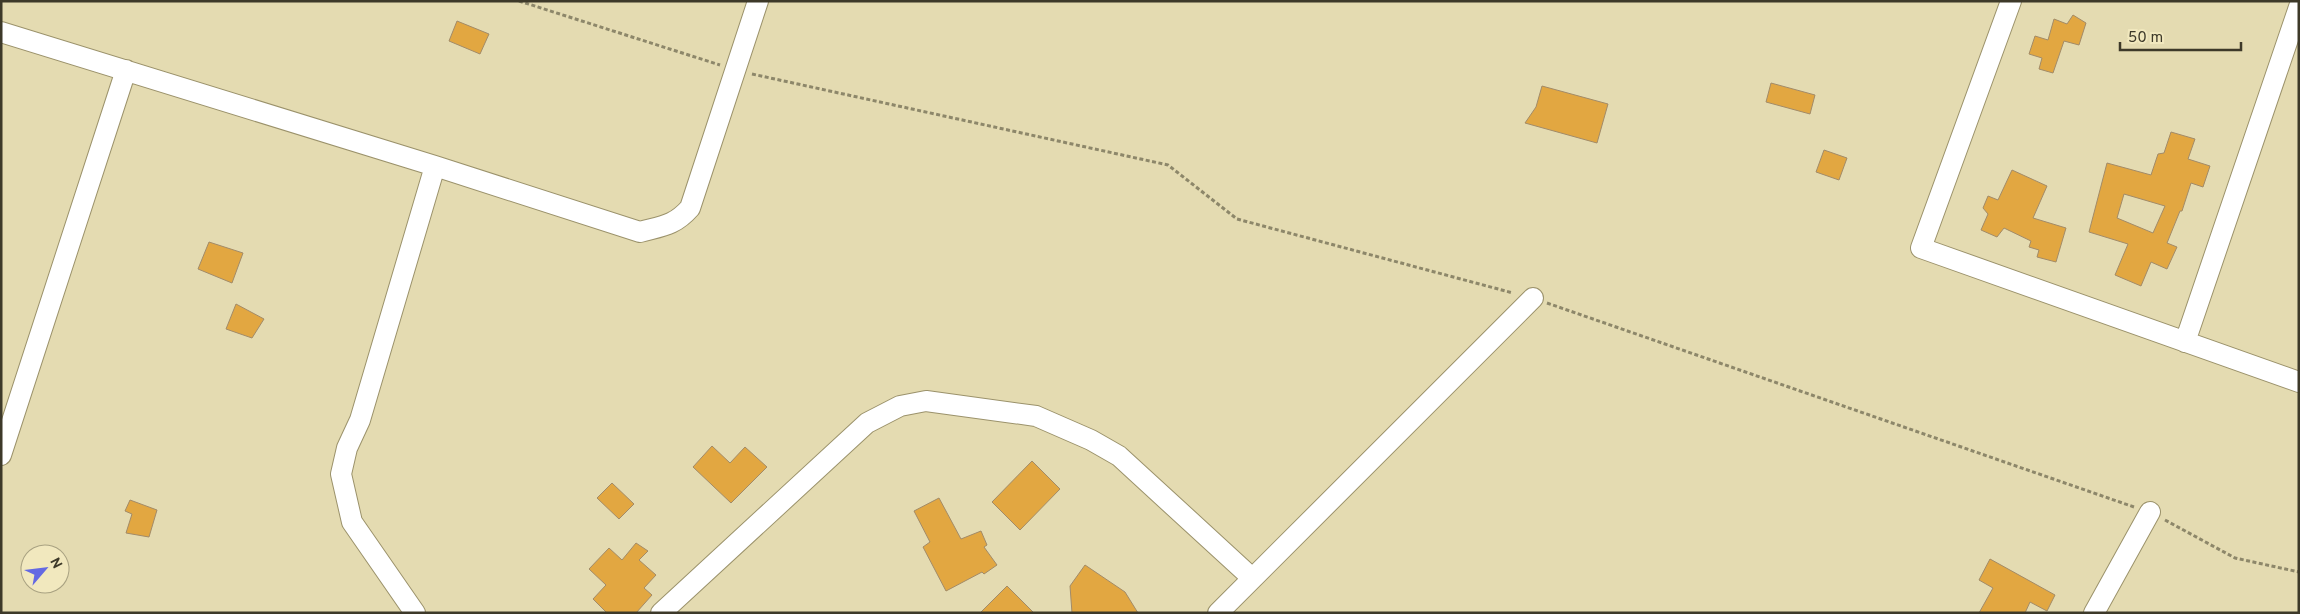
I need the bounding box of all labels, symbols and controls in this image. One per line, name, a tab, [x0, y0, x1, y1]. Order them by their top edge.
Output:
scale bar	[2120, 20, 2241, 52]
text: 50 m	[2128, 29, 2163, 48]
north arrow	[20, 544, 70, 594]
text: N	[45, 555, 65, 572]

